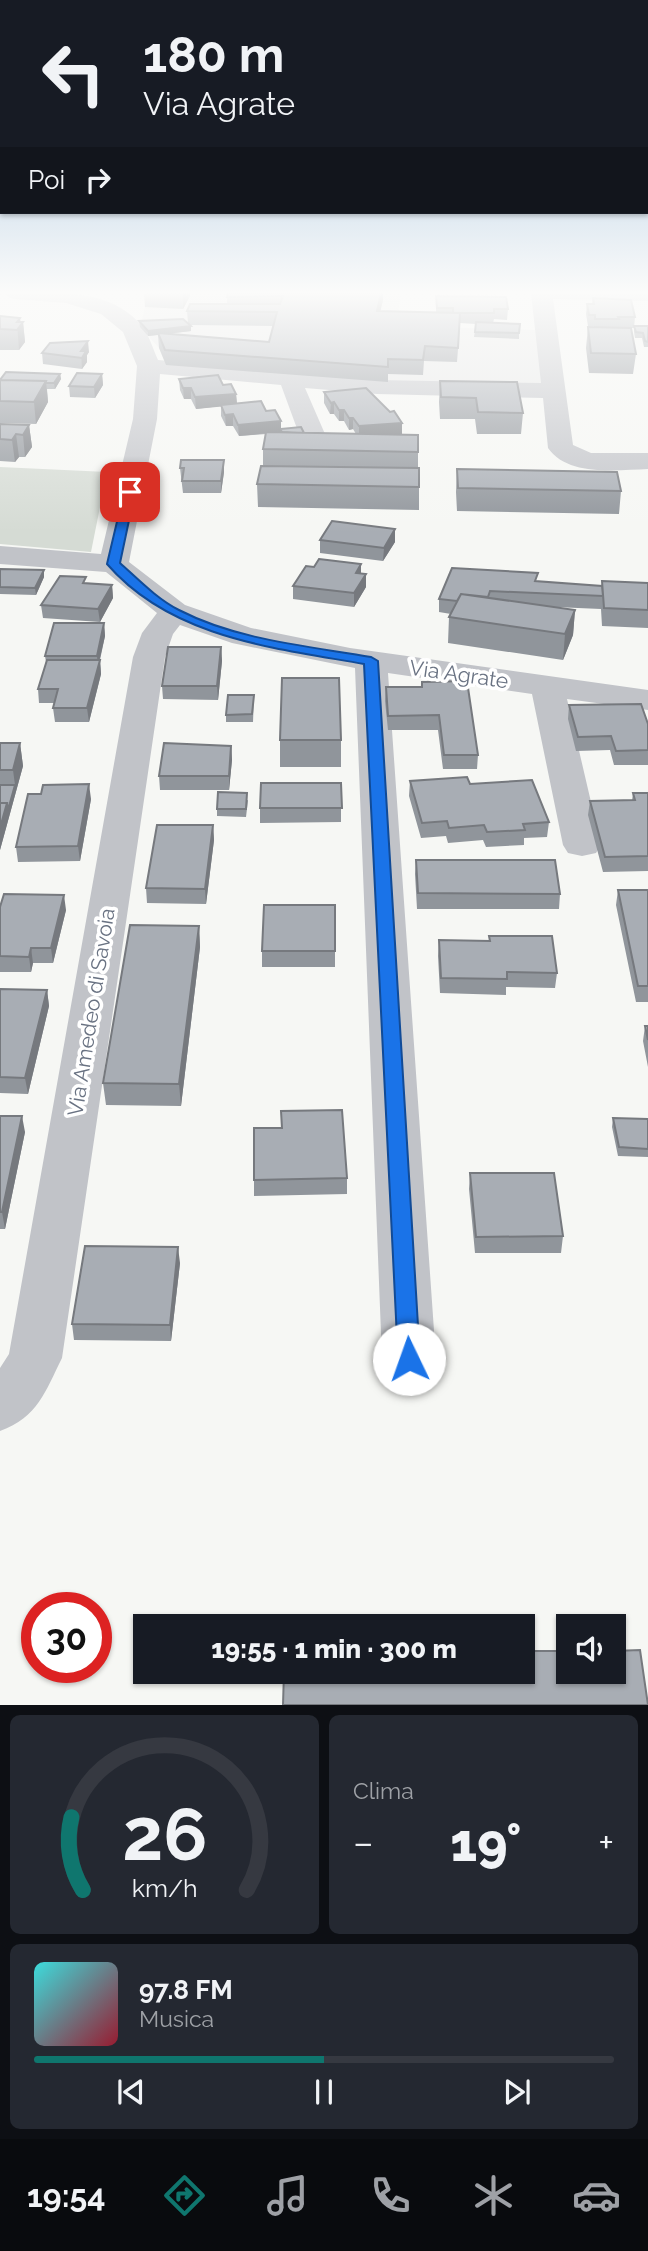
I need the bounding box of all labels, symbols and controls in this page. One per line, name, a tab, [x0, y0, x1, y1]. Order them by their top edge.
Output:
text: 180 m	[143, 26, 284, 83]
icon: left	[28, 28, 119, 119]
text: Via Agrate	[143, 85, 295, 122]
icon: right	[79, 161, 117, 199]
text: Poi	[28, 165, 65, 195]
pin	[100, 462, 160, 522]
icon: arrive	[111, 473, 149, 511]
street label: Via Agrate	[408, 655, 510, 693]
street label: Via Amedeo di Savoia	[62, 906, 120, 1118]
position arrow	[372, 1322, 446, 1396]
speed limit sign: 30	[21, 1592, 112, 1683]
map controls	[556, 1614, 626, 1684]
button: sound	[556, 1614, 626, 1684]
text: 19:55 · 1 min · 300 m	[211, 1634, 457, 1664]
text: Clima	[353, 1777, 414, 1804]
text: 26	[122, 1793, 207, 1878]
text: 19°	[450, 1812, 522, 1873]
text: −	[353, 1820, 373, 1865]
text: +	[598, 1820, 614, 1865]
text: km/h	[132, 1873, 197, 1903]
text: 97.8 FM	[139, 1975, 233, 2005]
text: Musica	[139, 2005, 214, 2032]
icon: previous	[112, 2073, 150, 2111]
icon: pause	[305, 2073, 343, 2111]
icon: next	[498, 2073, 536, 2111]
icon: directions	[160, 2171, 209, 2220]
icon: music	[263, 2171, 312, 2220]
icon: phone	[366, 2171, 415, 2220]
icon: climate	[469, 2171, 518, 2220]
icon: car	[572, 2171, 621, 2220]
text: 19:54	[27, 2177, 106, 2214]

